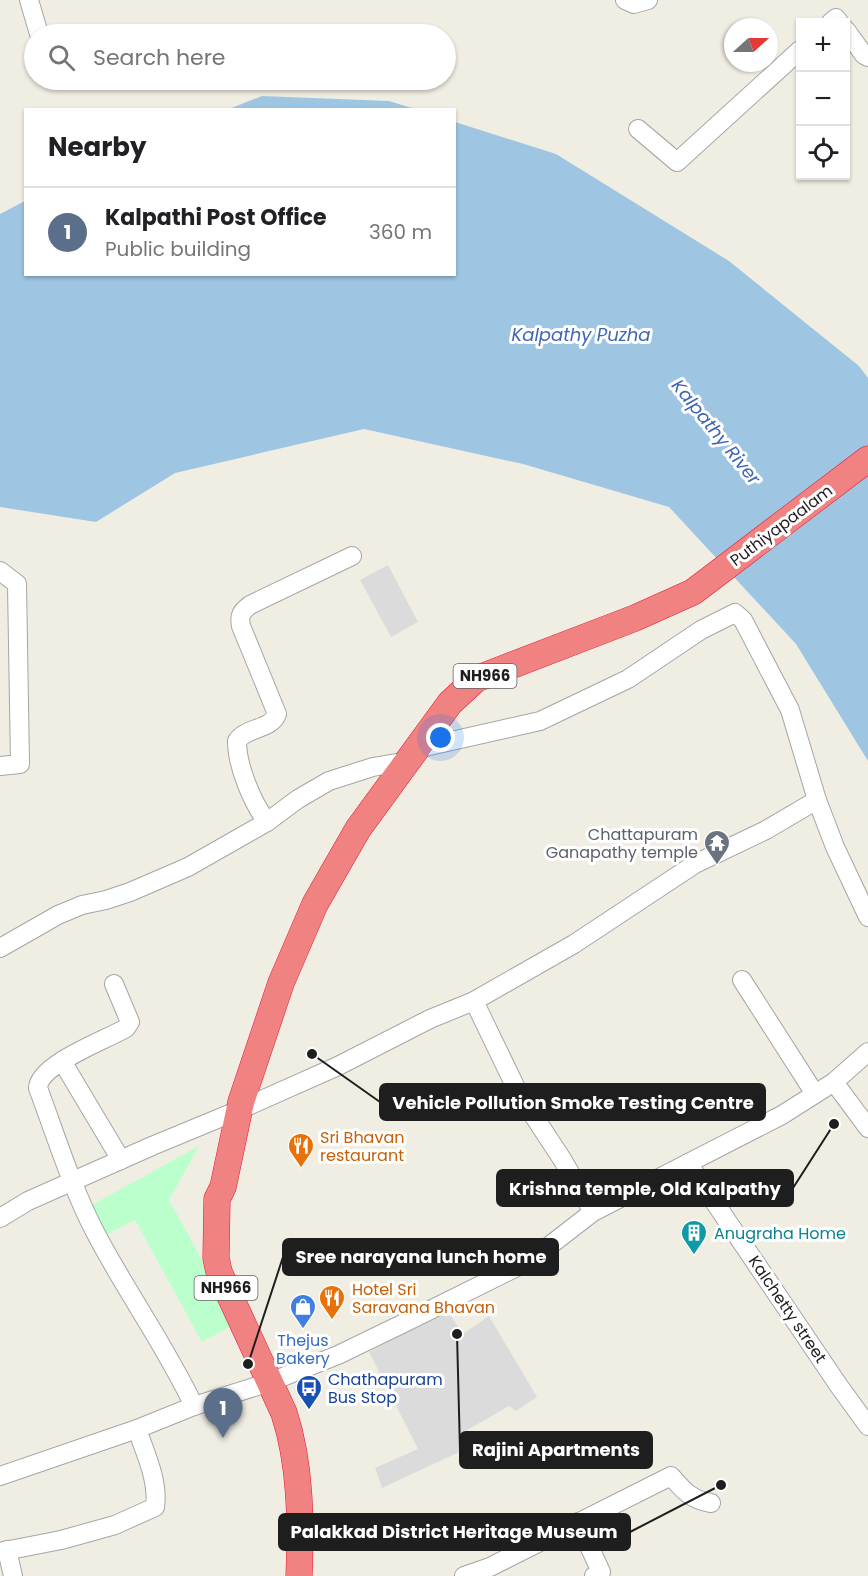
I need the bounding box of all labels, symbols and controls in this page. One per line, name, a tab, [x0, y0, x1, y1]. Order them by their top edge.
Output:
north arrow	[724, 18, 778, 72]
map controls	[796, 18, 850, 180]
button: +	[796, 18, 850, 72]
search box	[24, 24, 456, 90]
icon: search	[45, 41, 78, 74]
text: Search here	[93, 42, 226, 73]
button: −	[796, 72, 850, 126]
button: locate	[796, 126, 850, 180]
text: Nearby	[48, 129, 146, 165]
text: Kalpathi Post Office	[105, 202, 327, 233]
text: 1	[64, 218, 71, 246]
text: 360 m	[369, 218, 432, 246]
text: Public building	[105, 235, 251, 263]
water label: Kalpathy Puzha	[511, 322, 651, 347]
water label: Kalpathy River	[666, 374, 767, 491]
street label: Puthiyapaalam	[725, 479, 837, 572]
road number: NH966	[454, 664, 516, 688]
your location	[426, 723, 455, 752]
place label: Chattapuram Ganapathy temple	[546, 823, 698, 864]
temple icon: Chattapuram Ganapathy temple	[702, 828, 732, 866]
callout: Vehicle Pollution Smoke Testing Centre	[380, 1084, 765, 1120]
text: Vehicle Pollution Smoke Testing Centre	[392, 1090, 754, 1115]
place label: Sri Bhavan restaurant	[320, 1126, 404, 1167]
restaurant icon: Sri Bhavan restaurant	[286, 1131, 316, 1169]
callout: Krishna temple, Old Kalpathy	[497, 1170, 793, 1206]
text: Krishna temple, Old Kalpathy	[509, 1176, 782, 1201]
building icon: Anugraha Home	[679, 1218, 709, 1256]
place label: Anugraha Home	[714, 1222, 846, 1245]
callout: Sree narayana lunch home	[283, 1239, 558, 1275]
text: Sree narayana lunch home	[296, 1244, 546, 1269]
street label: Kalchetty street	[743, 1251, 832, 1368]
road number: NH966	[194, 1276, 258, 1300]
place label: Hotel Sri Saravana Bhavan	[352, 1278, 495, 1319]
restaurant icon: Hotel Sri Saravana Bhavan	[317, 1283, 347, 1321]
shop icon: Thejus Bakery	[288, 1292, 318, 1330]
place label: Thejus Bakery	[276, 1329, 330, 1370]
place label: Chathapuram Bus Stop	[328, 1368, 443, 1409]
bus stop icon: Chathapuram Bus Stop	[294, 1373, 324, 1411]
pin: 1	[204, 1388, 242, 1438]
callout: Rajini Apartments	[460, 1432, 652, 1468]
text: Rajini Apartments	[472, 1437, 640, 1462]
callout: Palakkad District Heritage Museum	[279, 1514, 630, 1550]
text: Palakkad District Heritage Museum	[290, 1519, 618, 1544]

